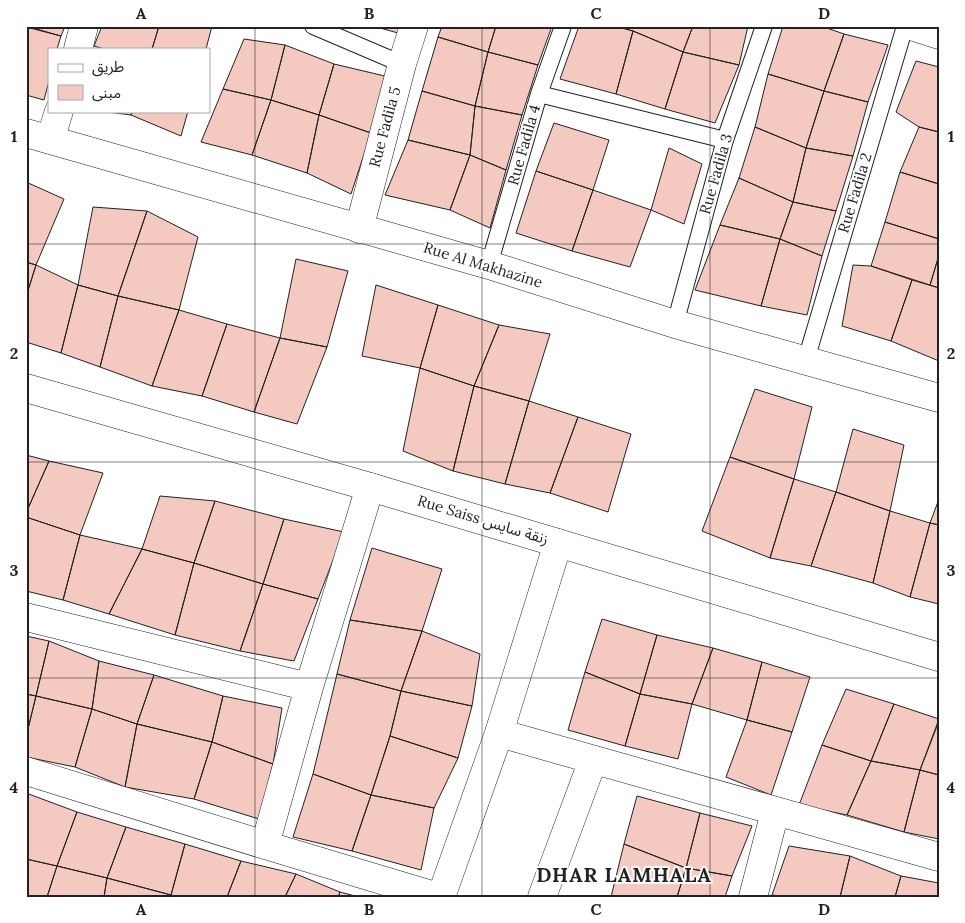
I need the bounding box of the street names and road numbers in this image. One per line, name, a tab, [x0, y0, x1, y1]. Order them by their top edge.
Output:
street label: Rue Fadila 5	[365, 84, 404, 169]
street label: Rue Fadila 4	[503, 102, 544, 187]
street label: Rue Fadila 3	[695, 131, 736, 216]
street label: Rue Fadila 2	[833, 150, 876, 235]
street label: Rue Al Makhazine	[421, 237, 545, 292]
street label: Rue Saiss زنقة سايس	[415, 491, 551, 549]

